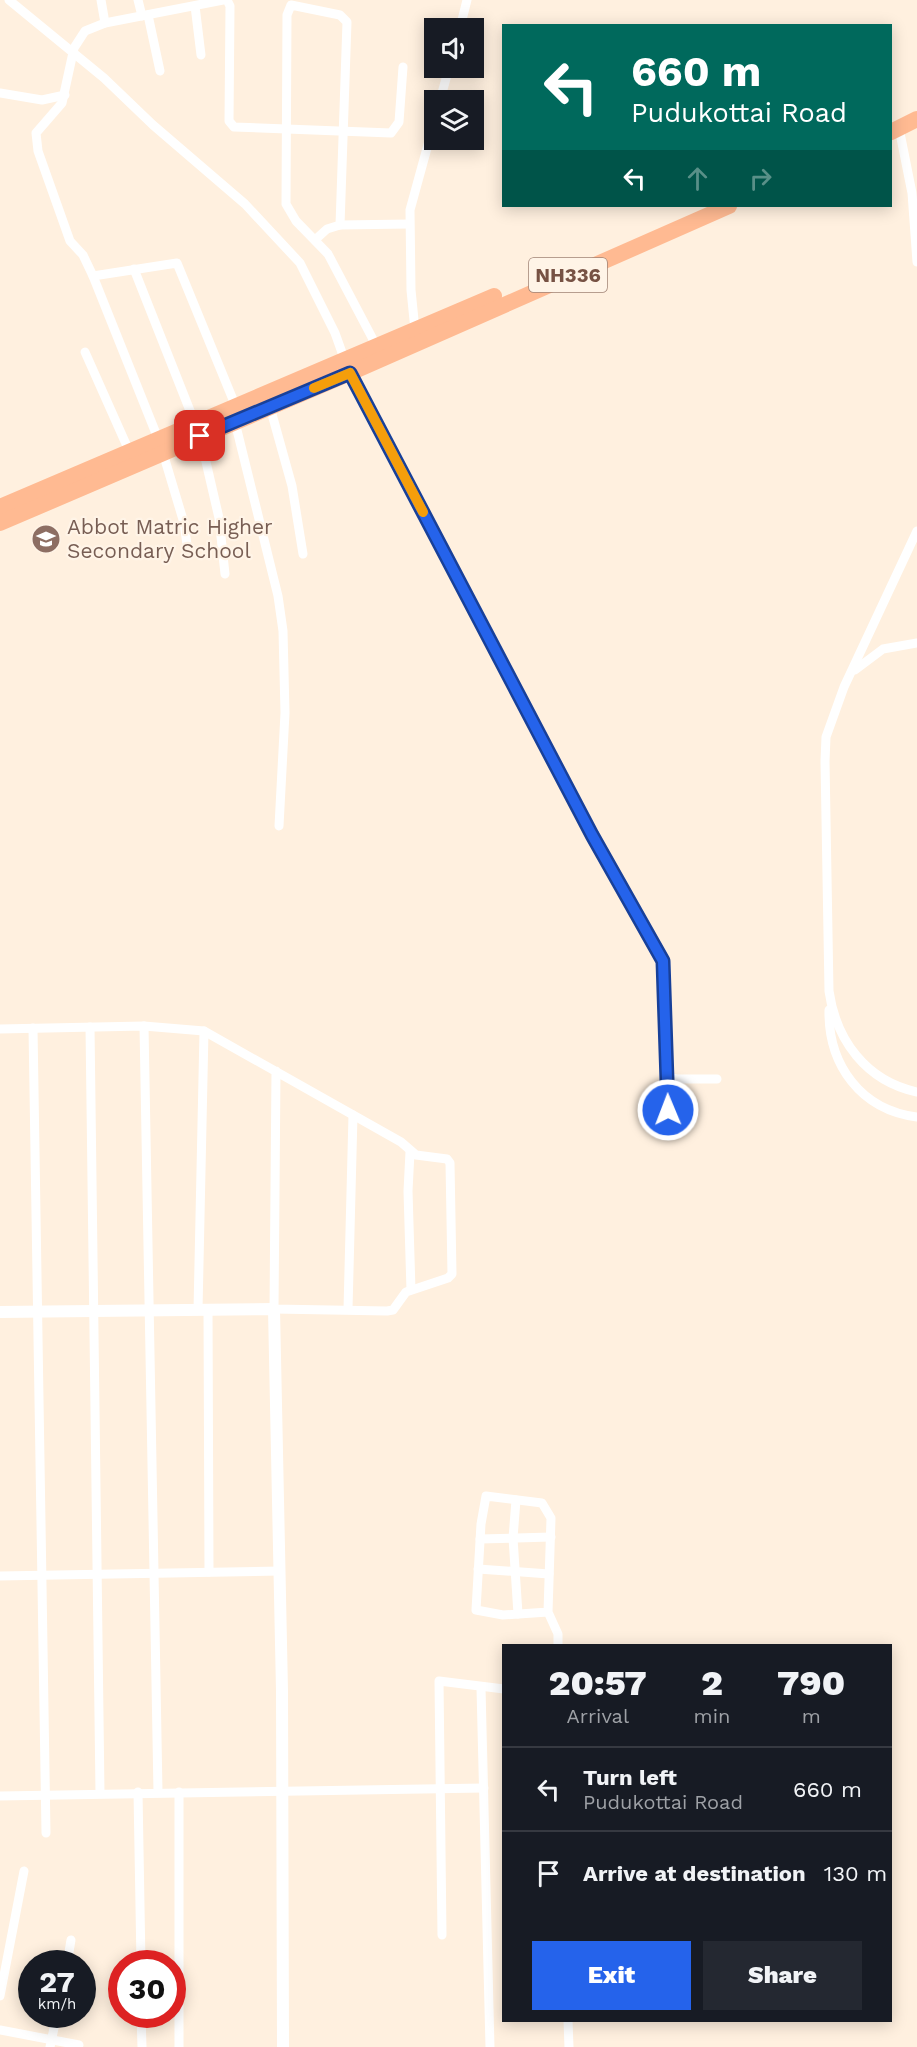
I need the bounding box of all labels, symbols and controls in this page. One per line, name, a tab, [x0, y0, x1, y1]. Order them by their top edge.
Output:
map controls	[424, 18, 484, 150]
button: sound	[424, 18, 484, 78]
text: 660 m	[631, 47, 761, 96]
icon: left	[532, 48, 610, 126]
button: layers	[424, 90, 484, 150]
text: Pudukottai Road	[631, 97, 847, 129]
icon: left	[618, 162, 651, 195]
icon: ahead	[681, 162, 714, 195]
icon: right	[744, 162, 777, 195]
road number: NH336	[529, 258, 607, 292]
pin	[174, 410, 225, 461]
icon: arrive	[183, 419, 216, 452]
place label: Abbot Matric Higher Secondary School	[67, 514, 273, 563]
school or university icon: Abbot Matric Higher Secondary School	[30, 523, 62, 555]
position arrow	[636, 1078, 700, 1142]
text: 20:57	[549, 1662, 647, 1704]
text: 2	[701, 1662, 723, 1704]
text: 790	[777, 1662, 845, 1704]
text: Arrival	[567, 1704, 629, 1728]
text: min	[694, 1704, 730, 1728]
text: m	[802, 1704, 821, 1728]
text: Turn left	[583, 1765, 677, 1790]
icon: left	[532, 1773, 565, 1806]
text: 660 m	[793, 1777, 862, 1802]
text: Pudukottai Road	[583, 1790, 743, 1814]
icon: arrive	[532, 1857, 565, 1890]
text: Arrive at destination	[583, 1861, 806, 1886]
text: 130 m	[824, 1861, 887, 1886]
button: Exit	[532, 1941, 691, 2010]
button: Share	[703, 1941, 862, 2010]
speed limit sign: 30	[108, 1950, 186, 2028]
text: 27	[39, 1964, 75, 1999]
text: km/h	[38, 1995, 76, 2013]

